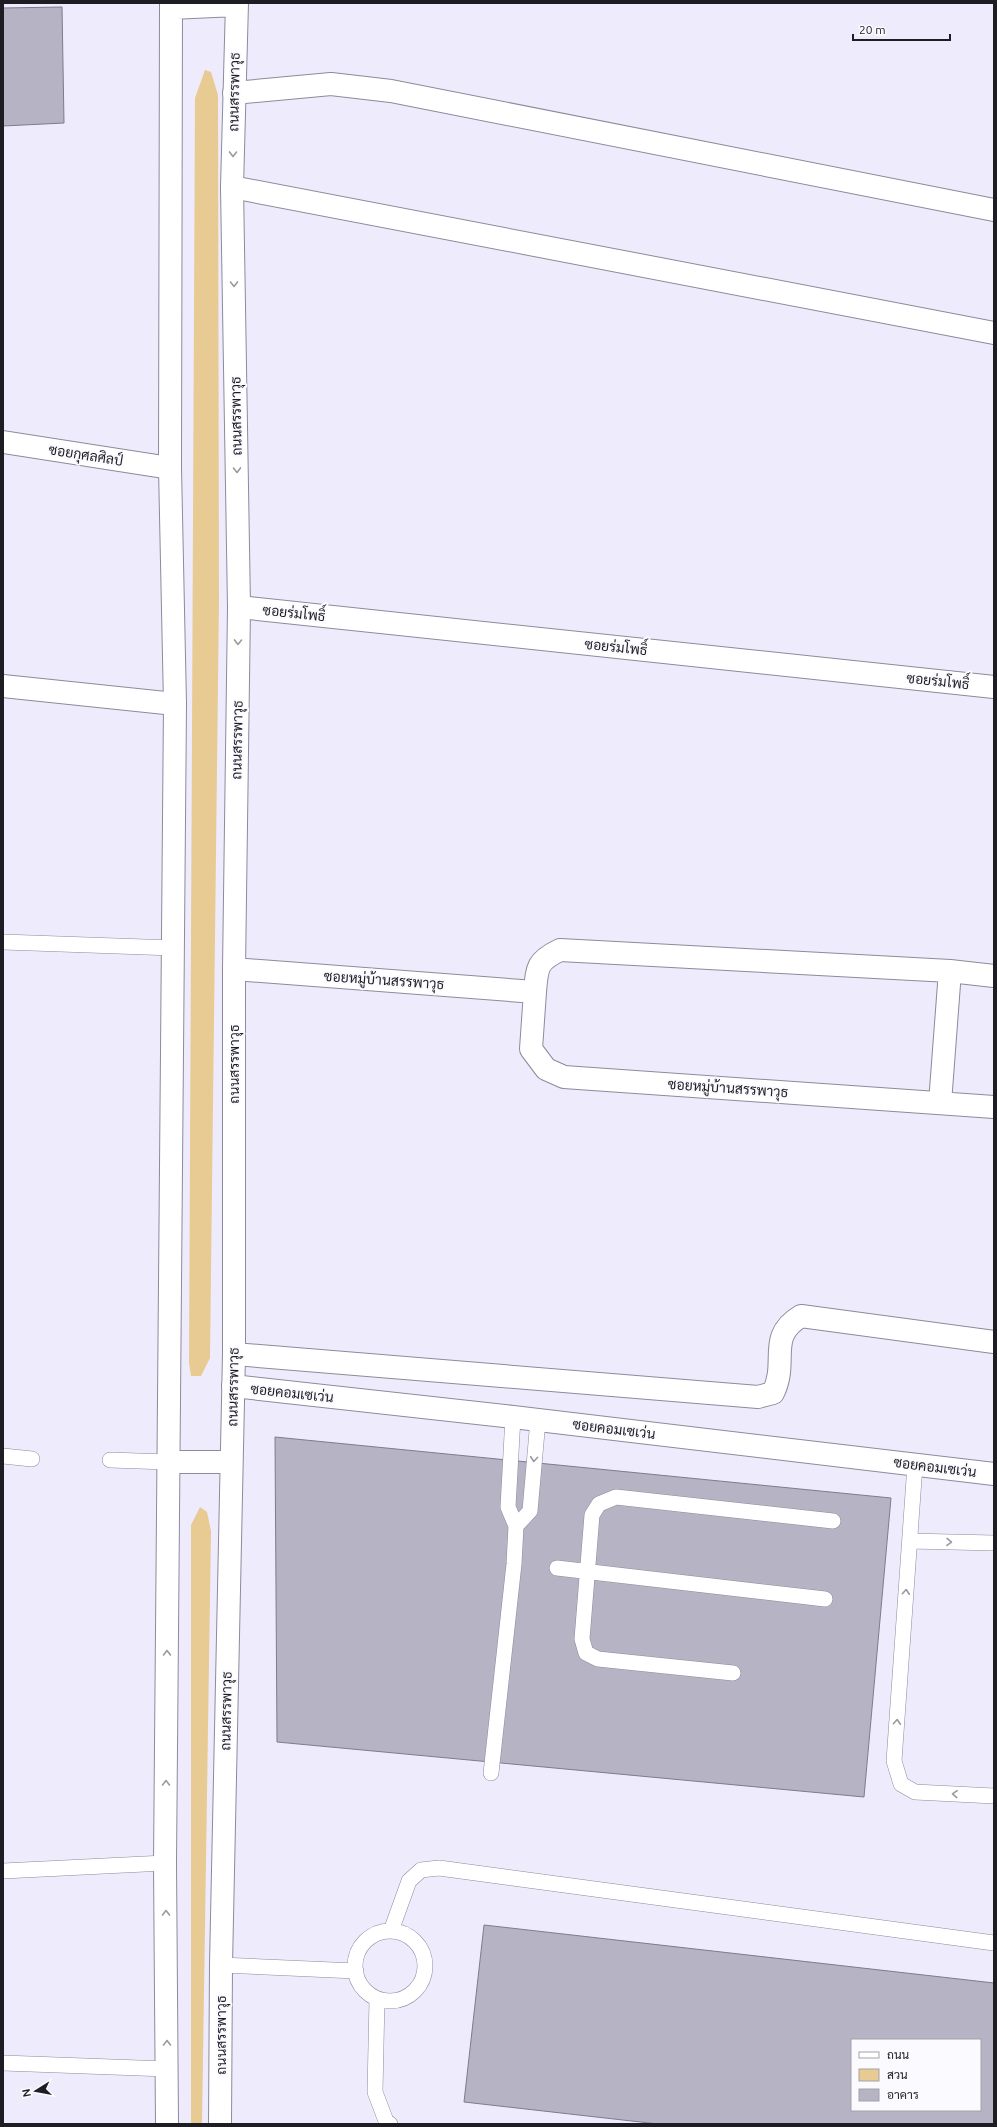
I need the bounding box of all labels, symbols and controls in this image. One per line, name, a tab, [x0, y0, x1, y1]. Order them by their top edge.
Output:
scale bar	[853, 16, 950, 42]
text: 20 m	[859, 23, 886, 36]
street label: ถนนสรรพาวุธ	[225, 52, 245, 132]
one-way arrow	[229, 151, 237, 157]
one-way arrow	[230, 281, 238, 287]
street label: ถนนสรรพาวุธ	[227, 376, 247, 456]
street label: ซอยกุศลศิลป์	[47, 440, 125, 471]
one-way arrow	[232, 467, 241, 473]
street label: ซอยร่มโพธิ์	[262, 597, 327, 624]
street label: ซอยร่มโพธิ์	[584, 631, 649, 658]
one-way arrow	[234, 639, 242, 645]
street label: ซอยร่มโพธิ์	[906, 665, 971, 692]
street label: ถนนสรรพาวุธ	[228, 700, 248, 780]
street label: ซอยหมู่บ้านสรรพาวุธ	[323, 967, 445, 994]
street label: ถนนสรรพาวุธ	[226, 1024, 244, 1104]
street label: ซอยหมู่บ้านสรรพาวุธ	[667, 1075, 789, 1102]
street label: ถนนสรรพาวุธ	[224, 1347, 244, 1427]
street label: ซอยคอมเซเว่น	[250, 1381, 334, 1405]
street label: ซอยคอมเซเว่น	[572, 1416, 656, 1442]
street label: ซอยคอมเซเว่น	[893, 1454, 977, 1480]
one-way arrow	[530, 1456, 539, 1462]
one-way arrow	[946, 1538, 952, 1546]
one-way arrow	[902, 1589, 911, 1595]
one-way arrow	[163, 1650, 171, 1656]
street label: ถนนสรรพาวุธ	[217, 1671, 237, 1751]
one-way arrow	[892, 1719, 901, 1725]
one-way arrow	[162, 1780, 170, 1786]
one-way arrow	[952, 1790, 958, 1798]
one-way arrow	[162, 1910, 170, 1916]
street label: ถนนสรรพาวุธ	[213, 1995, 231, 2075]
legend	[851, 2039, 981, 2111]
one-way arrow	[163, 2040, 171, 2046]
text: ถนน	[887, 2048, 910, 2061]
text: สวน	[887, 2068, 908, 2081]
north arrow	[16, 2071, 56, 2111]
text: N	[20, 2088, 33, 2098]
text: อาคาร	[887, 2088, 919, 2101]

